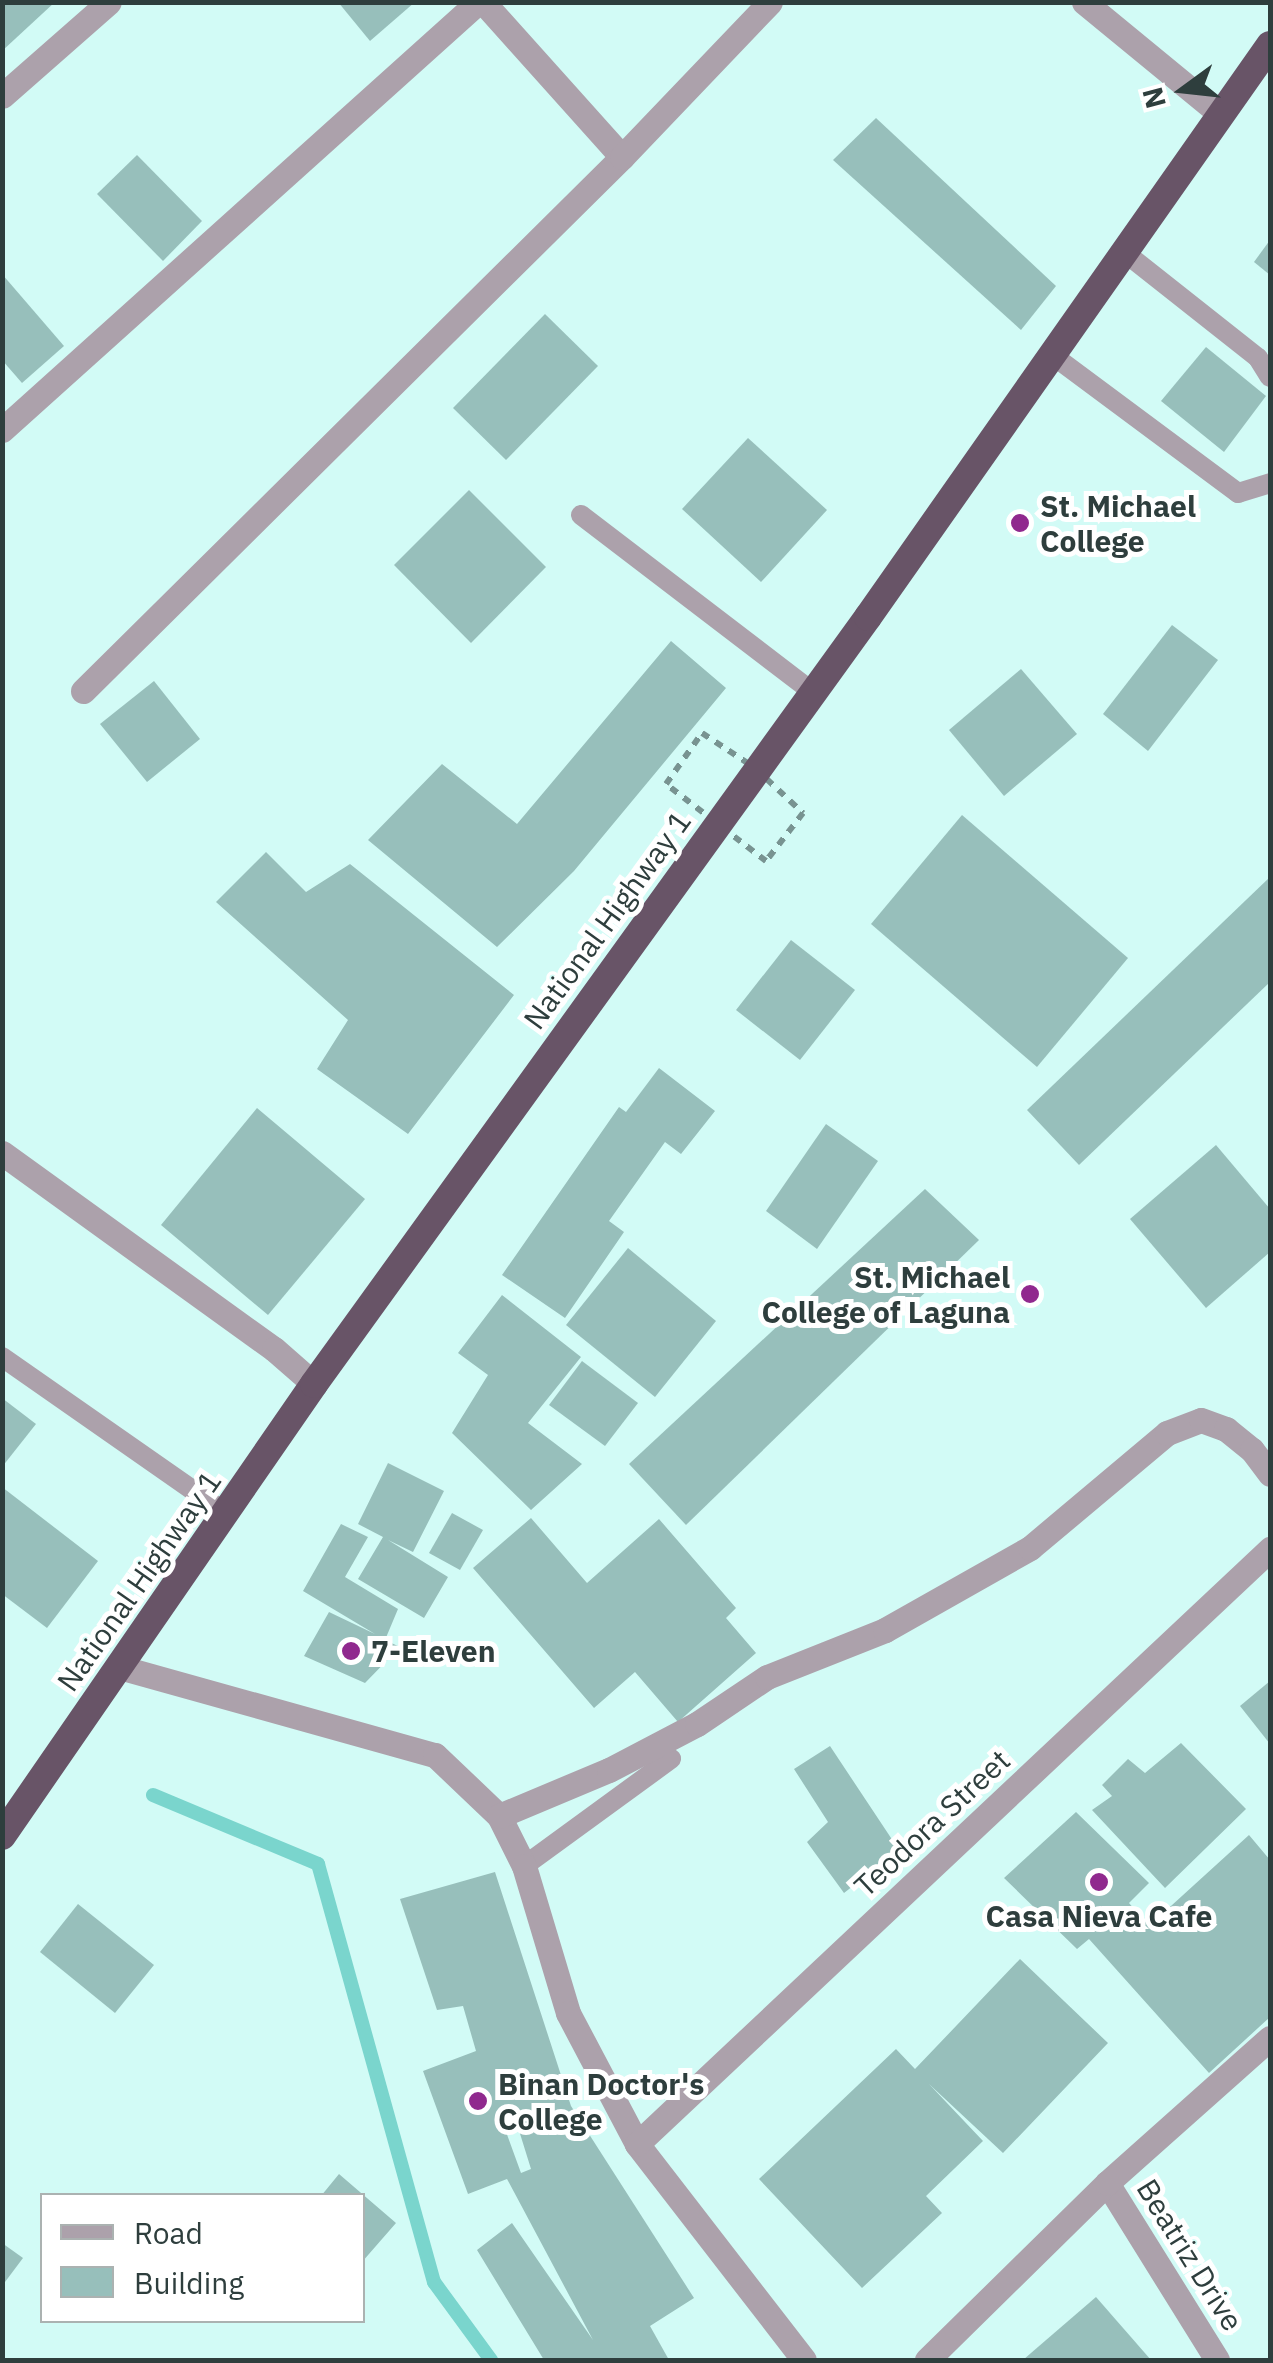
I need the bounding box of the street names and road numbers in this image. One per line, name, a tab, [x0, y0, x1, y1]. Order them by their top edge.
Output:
street label: National Highway 1	[516, 804, 698, 1036]
street label: National Highway 1	[50, 1464, 228, 1698]
street label: Teodora Street	[847, 1742, 1017, 1904]
street label: Beatriz Drive	[1129, 2173, 1251, 2337]

